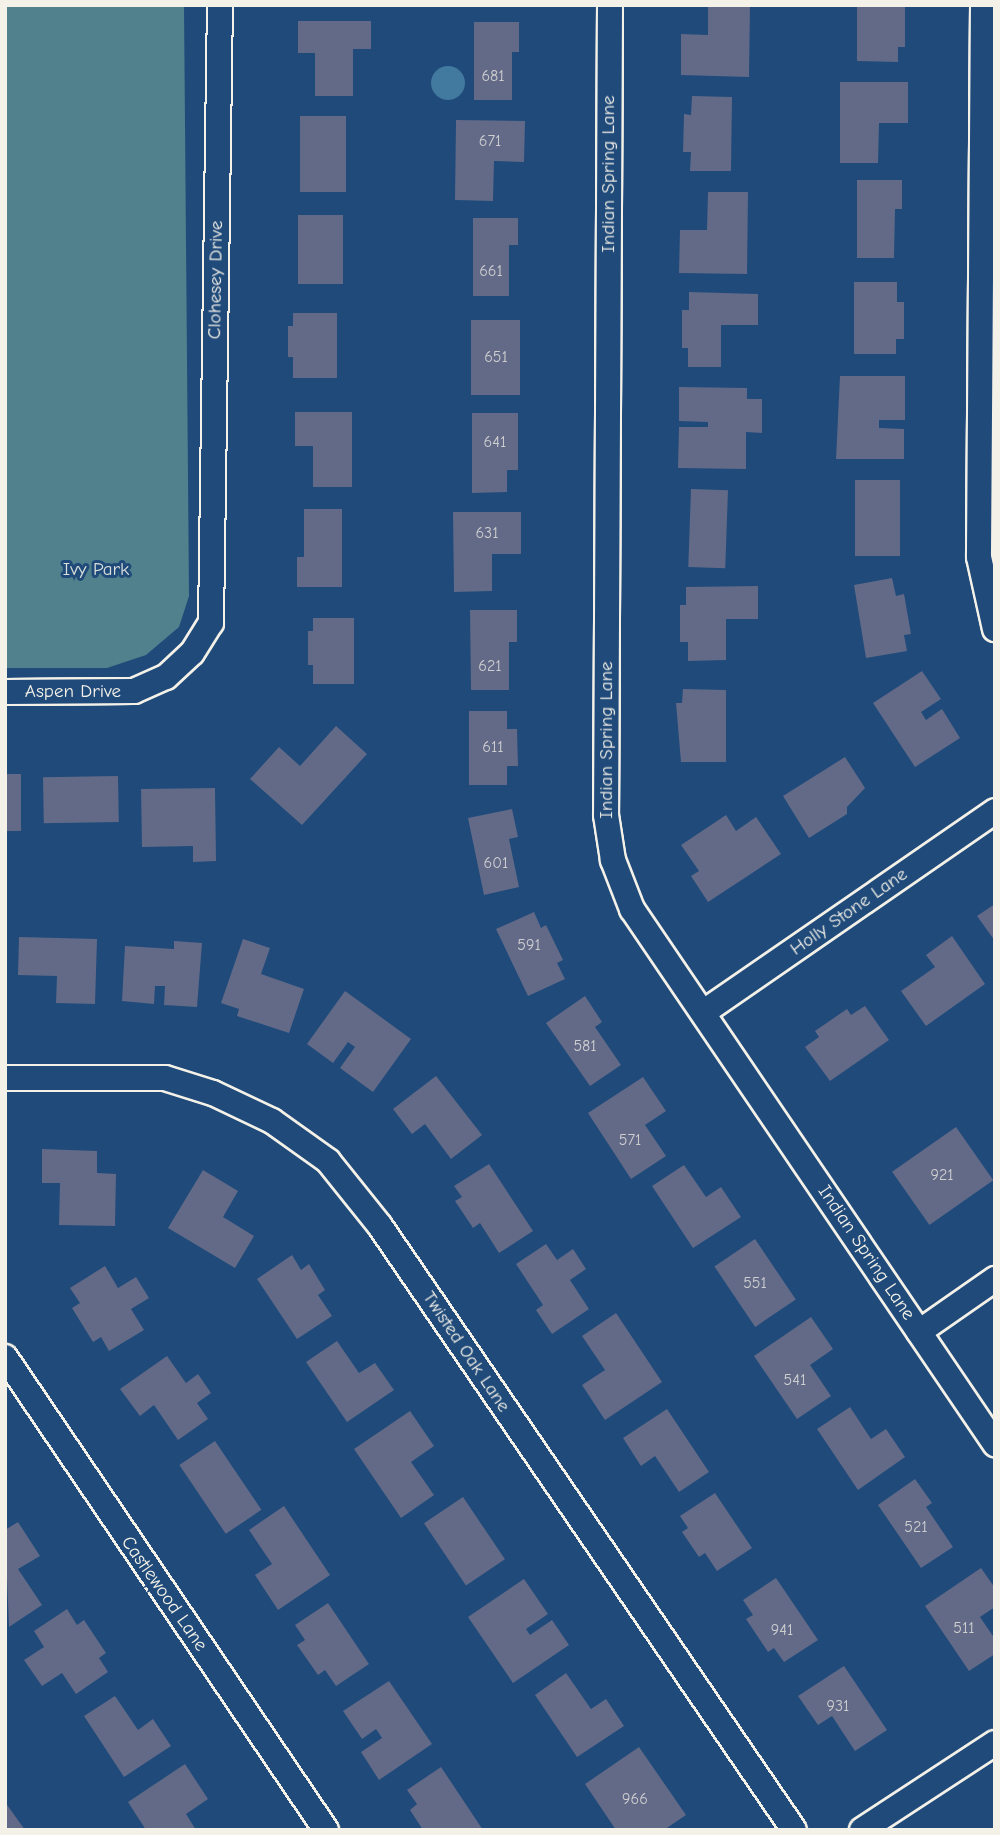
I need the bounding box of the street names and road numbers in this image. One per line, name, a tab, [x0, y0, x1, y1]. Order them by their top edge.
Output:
street label: Indian Spring Lane	[598, 95, 620, 253]
street label: Clohesey Drive	[204, 220, 228, 340]
street label: Indian Spring Lane	[596, 661, 618, 819]
street label: Aspen Drive	[25, 681, 121, 703]
street label: Holly Stone Lane	[786, 863, 912, 961]
street label: Indian Spring Lane	[813, 1181, 919, 1325]
street label: Twisted Oak Lane	[417, 1287, 515, 1417]
street label: Castlewood Lane	[116, 1532, 212, 1656]

